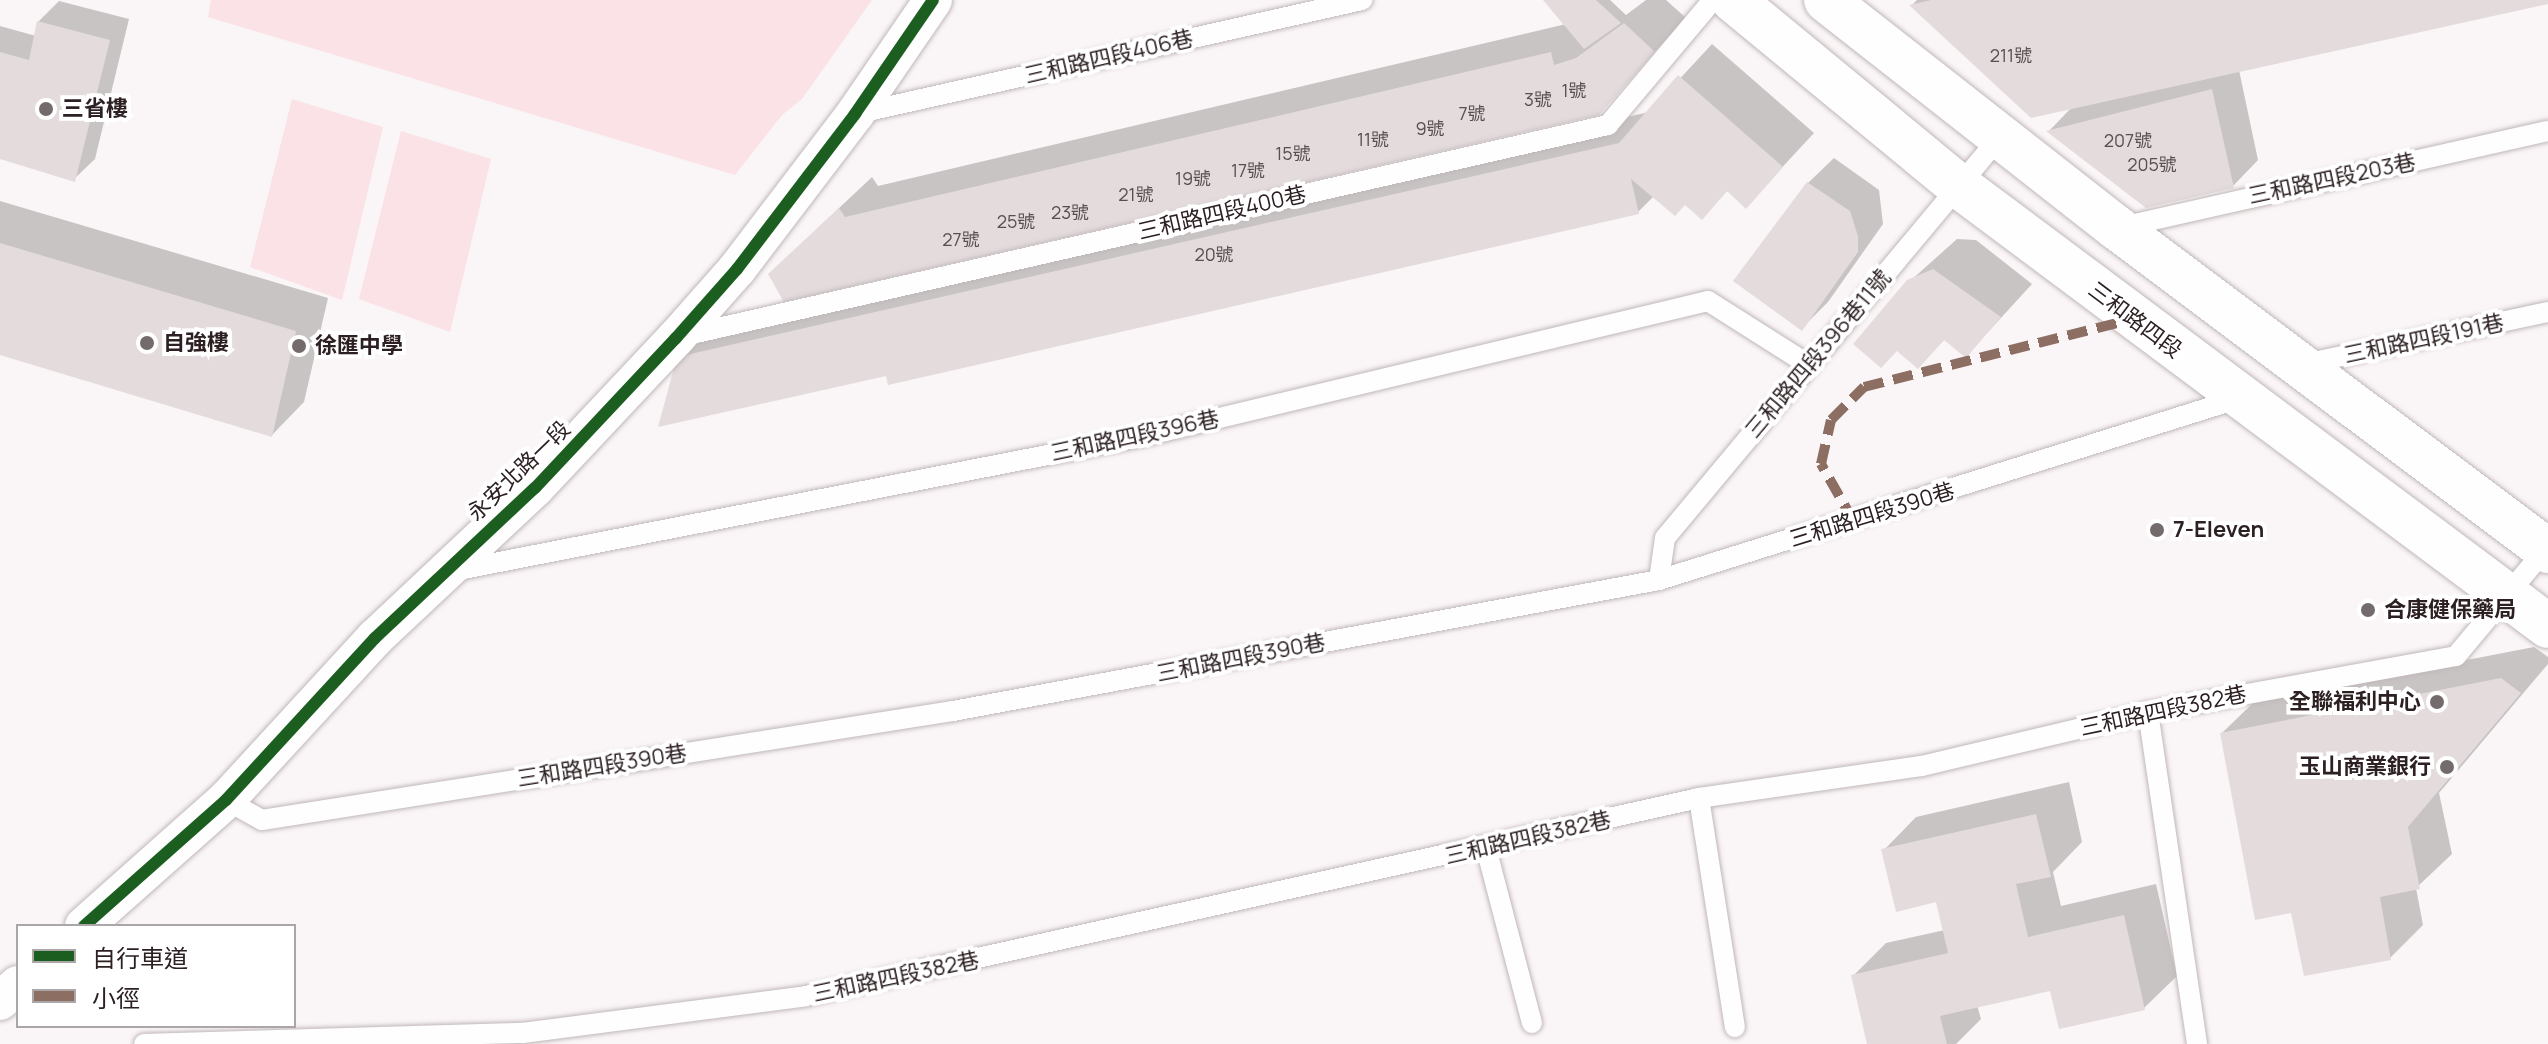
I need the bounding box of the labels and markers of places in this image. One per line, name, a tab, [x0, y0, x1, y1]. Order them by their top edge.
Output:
place label: 三省樓	[62, 96, 128, 122]
marker: 三省樓	[37, 100, 55, 118]
place label: 自強樓	[163, 330, 229, 356]
place label: 徐匯中學	[315, 333, 403, 359]
marker: 自強樓	[138, 334, 156, 352]
marker: 徐匯中學	[290, 337, 308, 355]
place label: 7-Eleven	[2173, 517, 2264, 543]
marker: 7-Eleven	[2148, 521, 2166, 539]
place label: 合康健保藥局	[2384, 597, 2516, 623]
marker: 合康健保藥局	[2359, 601, 2377, 619]
place label: 全聯福利中心	[2289, 689, 2421, 715]
marker: 全聯福利中心	[2428, 693, 2446, 711]
place label: 玉山商業銀行	[2299, 754, 2431, 780]
marker: 玉山商業銀行	[2438, 758, 2456, 776]

